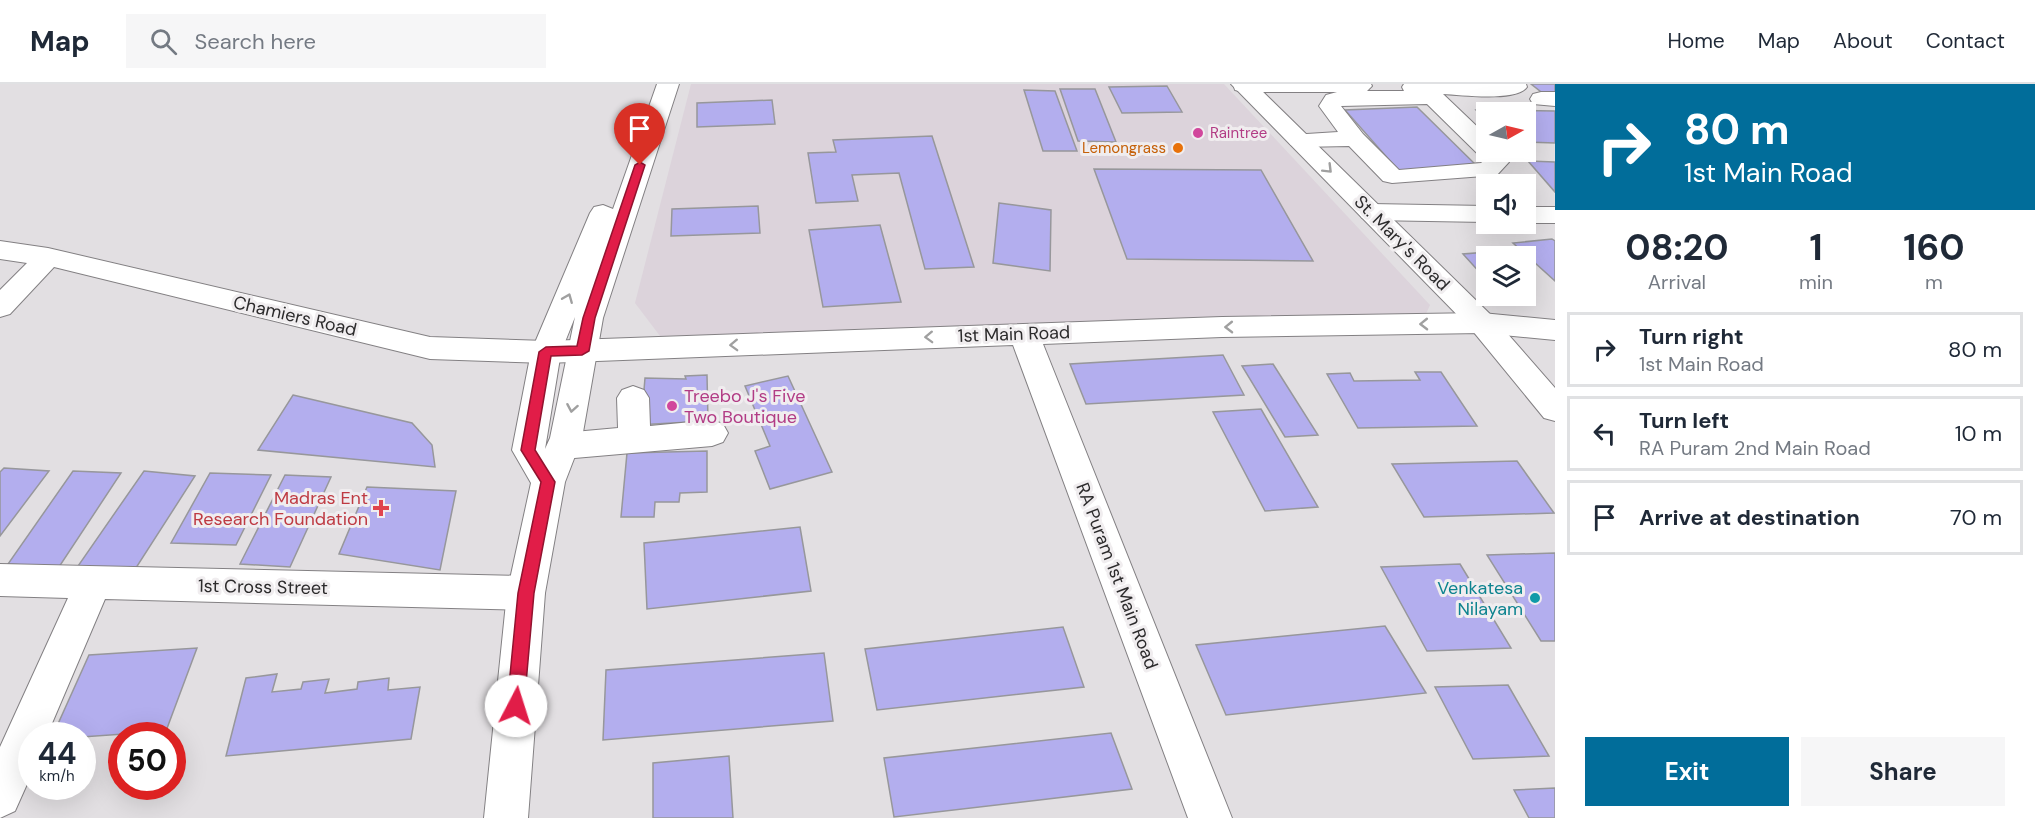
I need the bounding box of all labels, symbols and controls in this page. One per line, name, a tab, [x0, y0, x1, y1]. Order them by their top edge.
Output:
search box	[126, 14, 546, 68]
text: Map	[30, 23, 90, 60]
icon: search	[147, 25, 180, 58]
text: Search here	[195, 27, 316, 56]
text: Home	[1667, 27, 1725, 55]
text: Map	[1758, 27, 1800, 55]
text: About	[1833, 27, 1893, 55]
text: Contact	[1926, 27, 2005, 55]
north arrow	[1476, 102, 1536, 162]
map controls	[1476, 102, 1536, 306]
text: 80 m	[1684, 102, 1790, 157]
pin	[614, 103, 665, 165]
icon: right	[1585, 108, 1663, 186]
icon: arrive	[623, 112, 656, 145]
place label: Raintree	[1210, 123, 1267, 143]
marker: Raintree	[1191, 126, 1205, 140]
place label: Lemongrass	[1082, 138, 1166, 158]
marker: Lemongrass	[1171, 141, 1185, 155]
text: 1st Main Road	[1684, 155, 1853, 190]
one-way arrow	[1321, 162, 1332, 173]
button: sound	[1476, 174, 1536, 234]
street label: St. Mary's Road	[1349, 190, 1455, 296]
text: 08:20	[1625, 224, 1729, 271]
text: 1	[1809, 224, 1823, 271]
text: 160	[1903, 224, 1965, 271]
button: layers	[1476, 246, 1536, 306]
text: Arrival	[1648, 269, 1706, 295]
text: min	[1799, 269, 1833, 295]
text: m	[1925, 269, 1943, 295]
street label: Chamiers Road	[231, 290, 359, 342]
one-way arrow	[561, 293, 573, 304]
one-way arrow	[1419, 318, 1428, 330]
street label: 1st Main Road	[957, 320, 1071, 348]
one-way arrow	[1224, 320, 1233, 333]
text: Turn right	[1639, 322, 1744, 351]
one-way arrow	[925, 331, 934, 344]
icon: right	[1588, 333, 1621, 366]
text: 80 m	[1948, 335, 2002, 364]
one-way arrow	[730, 338, 739, 351]
text: 1st Main Road	[1639, 351, 1764, 377]
place label: Treebo J's Five Two Boutique	[684, 384, 805, 429]
marker: Treebo J's Five Two Boutique	[665, 399, 679, 413]
one-way arrow	[566, 403, 579, 413]
text: Turn left	[1639, 406, 1729, 435]
icon: left	[1588, 417, 1621, 450]
text: 10 m	[1955, 419, 2002, 448]
text: RA Puram 2nd Main Road	[1639, 435, 1871, 461]
street label: RA Puram 1st Main Road	[1070, 479, 1164, 673]
place label: Madras Ent Research Foundation	[193, 486, 368, 531]
marker: Madras Ent Research Foundation	[372, 499, 390, 517]
icon: arrive	[1588, 501, 1621, 534]
text: Arrive at destination	[1639, 503, 1860, 532]
text: 70 m	[1950, 503, 2002, 532]
street label: 1st Cross Street	[198, 574, 328, 600]
place label: Venkatesa Nilayam	[1437, 576, 1523, 621]
marker: Venkatesa Nilayam	[1528, 591, 1542, 605]
position arrow	[484, 674, 548, 738]
speed limit sign: 50	[108, 722, 186, 800]
text: 44	[38, 734, 77, 773]
button: Exit	[1585, 737, 1789, 806]
button: Share	[1801, 737, 2005, 806]
text: km/h	[39, 766, 75, 786]

